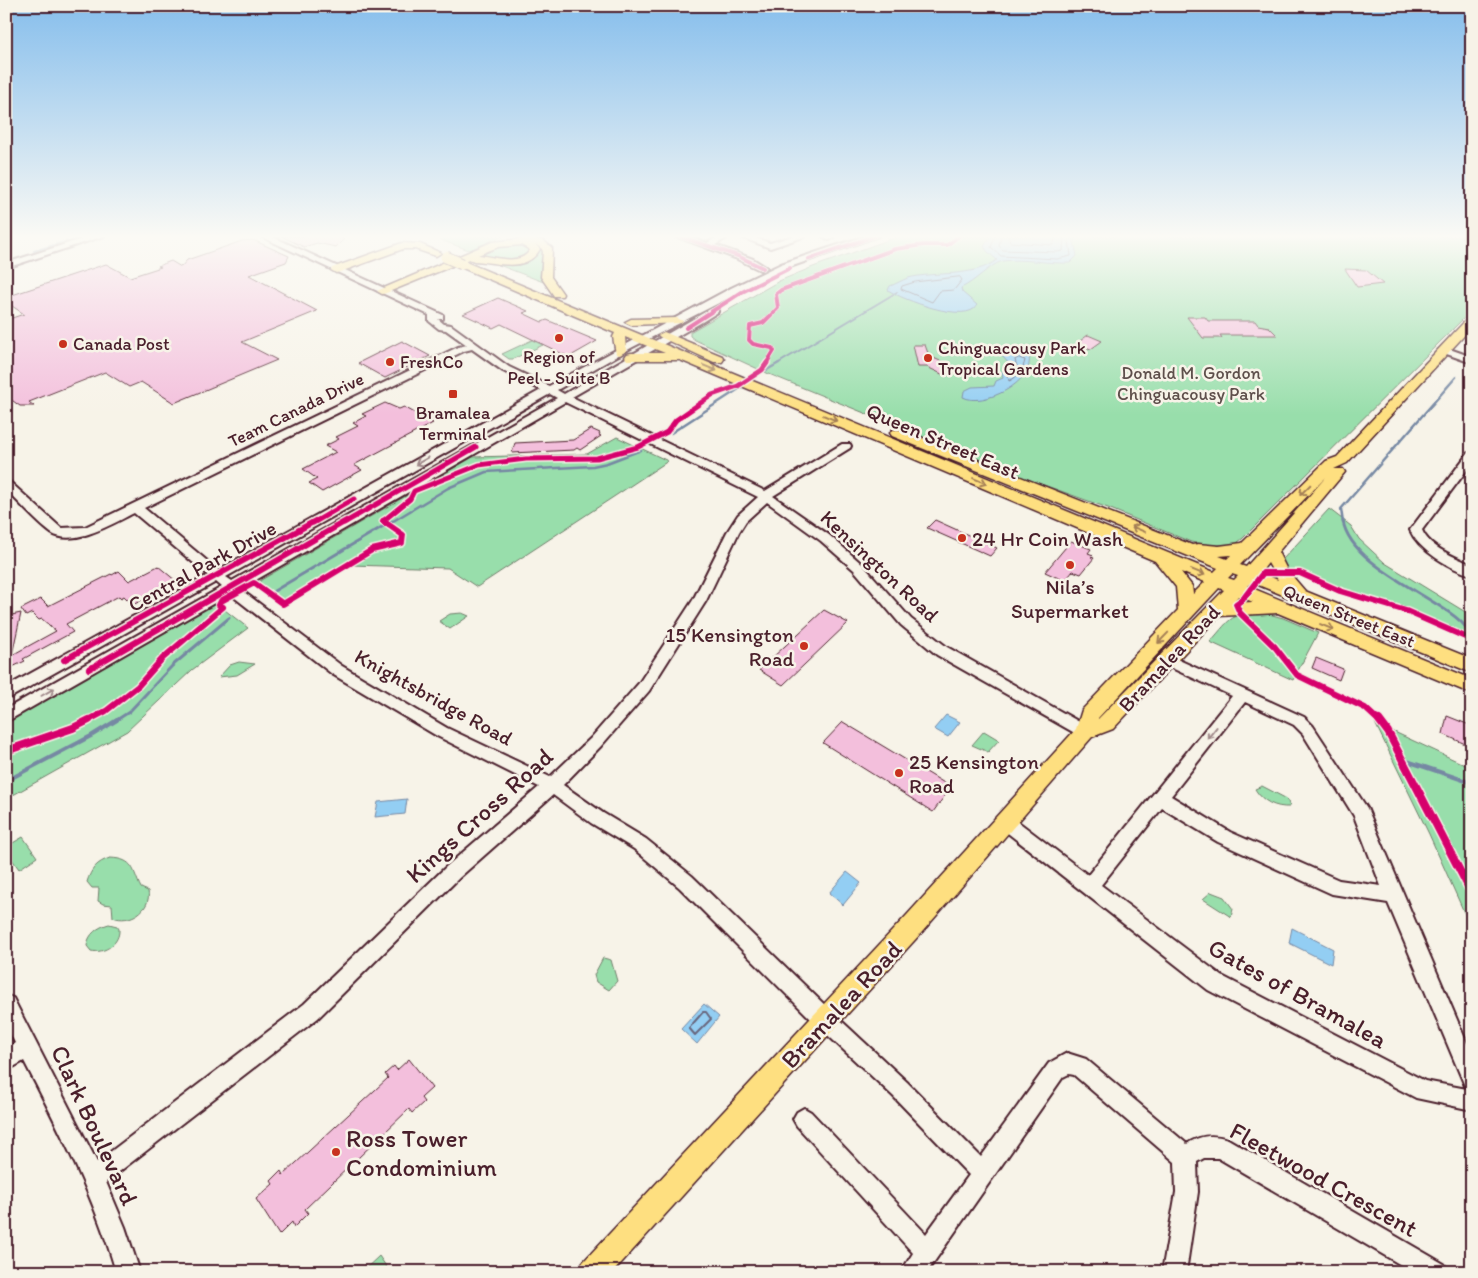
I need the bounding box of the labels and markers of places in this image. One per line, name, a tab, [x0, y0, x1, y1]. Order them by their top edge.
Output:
marker: Region of Peel - Suite B	[553, 332, 565, 344]
place label: Canada Post	[73, 333, 170, 355]
place label: Chinguacousy Park Tropical Gardens	[938, 337, 1086, 380]
marker: Canada Post	[57, 338, 69, 350]
place label: Region of Peel - Suite B	[508, 346, 610, 389]
place label: FreshCo	[400, 351, 463, 373]
marker: Chinguacousy Park Tropical Gardens	[922, 352, 934, 364]
marker: FreshCo	[384, 356, 396, 368]
marker: Bramalea Terminal	[447, 388, 459, 400]
place label: Bramalea Terminal	[416, 402, 491, 445]
place label: 24 Hr Coin Wash	[972, 526, 1124, 551]
marker: 24 Hr Coin Wash	[956, 532, 968, 544]
marker: Nila’s Supermarket	[1064, 559, 1076, 571]
place label: Nila’s Supermarket	[1011, 574, 1129, 623]
place label: 15 Kensington Road	[666, 622, 794, 671]
marker: 15 Kensington Road	[798, 640, 810, 652]
place label: 25 Kensington Road	[909, 749, 1039, 798]
marker: 25 Kensington Road	[893, 767, 905, 779]
place label: Ross Tower Condominium	[346, 1123, 497, 1182]
marker: Ross Tower Condominium	[330, 1146, 342, 1158]

